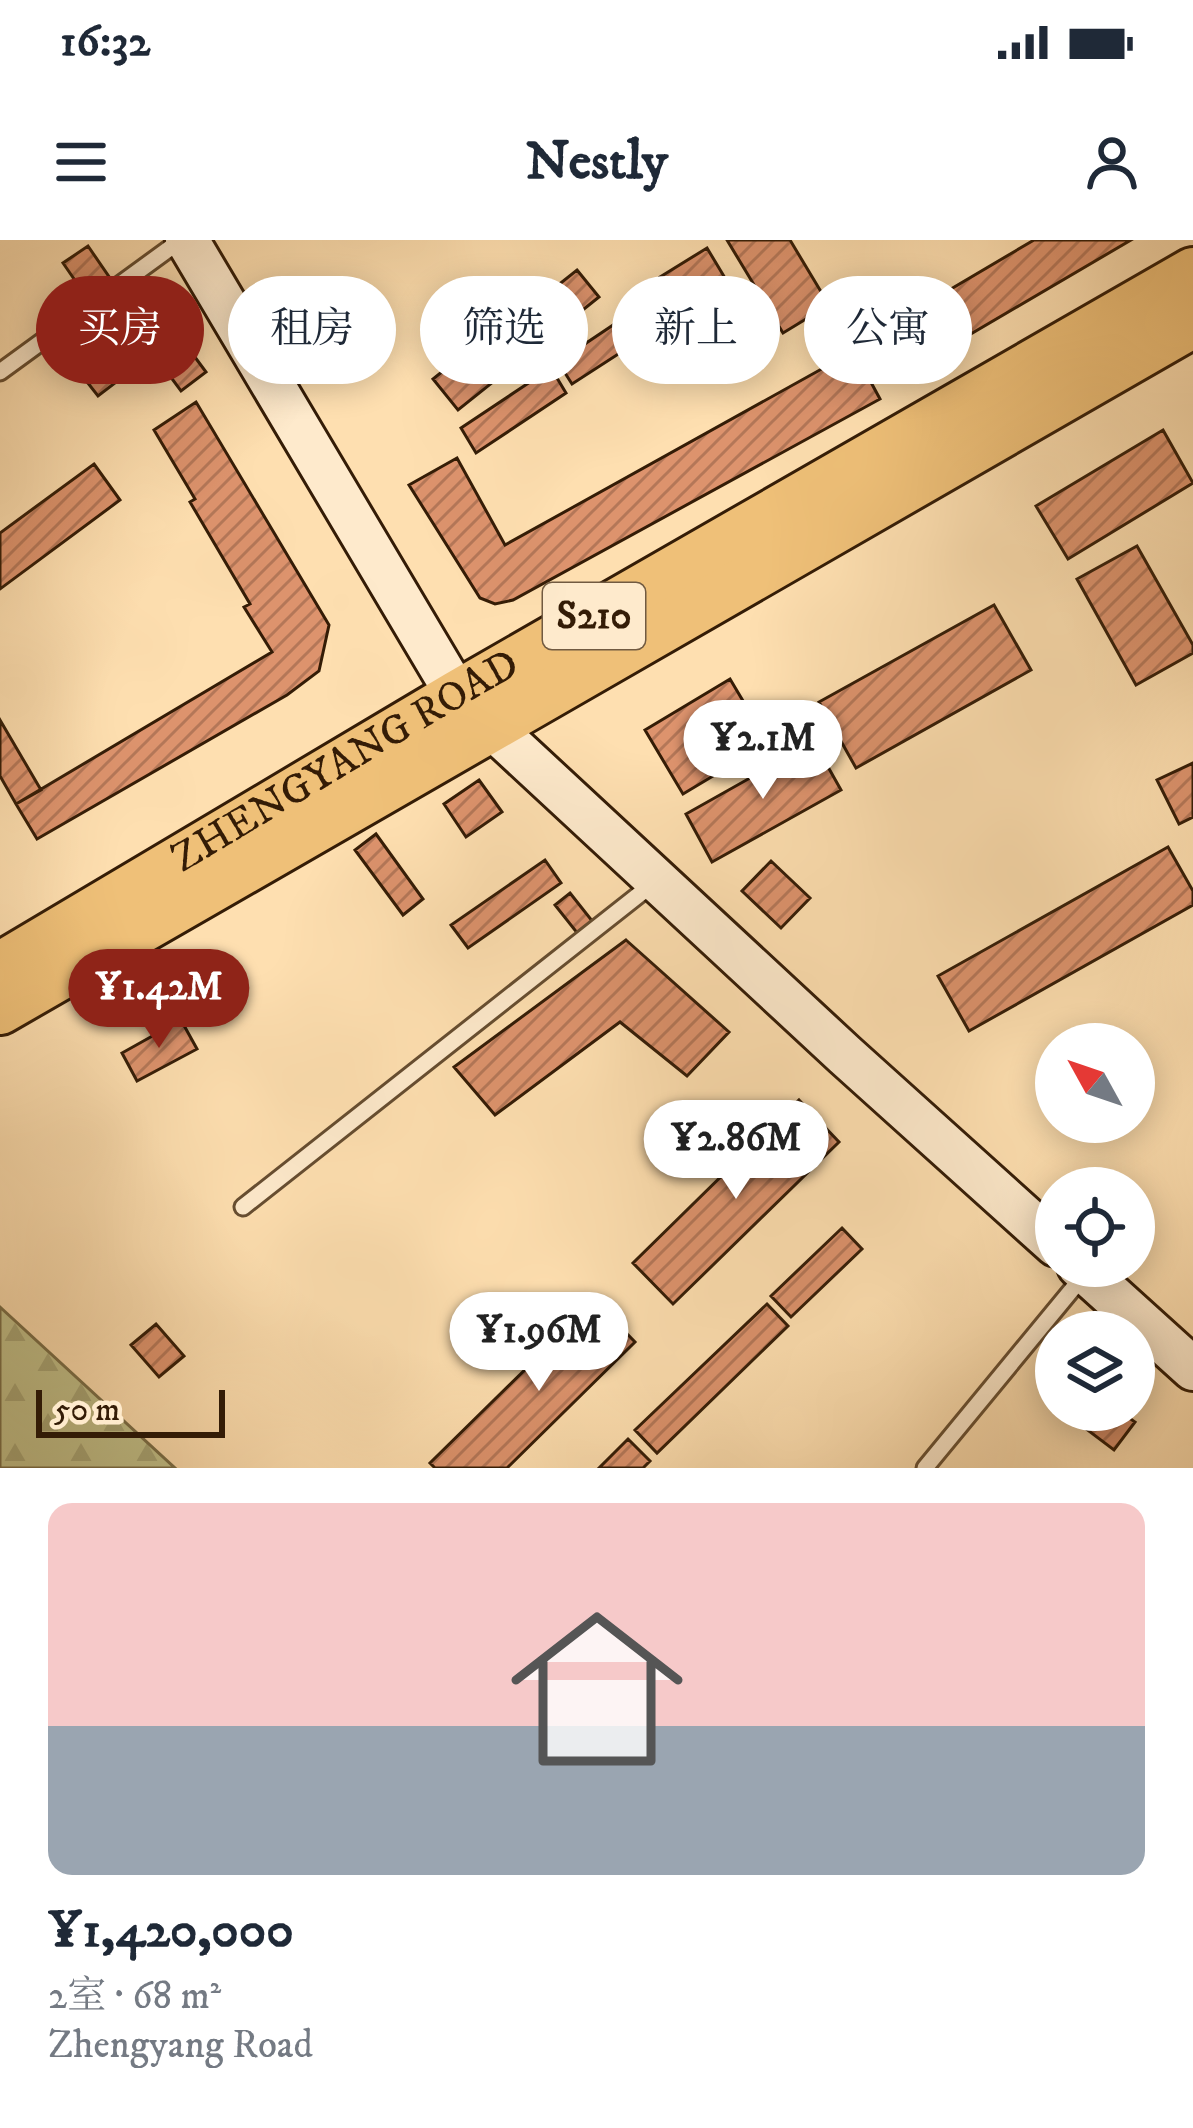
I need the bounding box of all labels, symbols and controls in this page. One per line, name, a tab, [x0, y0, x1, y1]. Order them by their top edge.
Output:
text: 16:32	[60, 14, 150, 70]
icon: menu	[48, 129, 114, 195]
text: Nestly	[525, 129, 668, 196]
icon: person	[1079, 129, 1145, 195]
chip: 买房	[36, 276, 204, 384]
chip: 租房	[228, 276, 396, 384]
chip: 筛选	[420, 276, 588, 384]
chip: 新上	[612, 276, 780, 384]
chip: 公寓	[804, 276, 972, 384]
road number: S210	[543, 583, 645, 649]
street label: ZHENGYANG ROAD	[162, 639, 529, 885]
pin: ¥2.1M	[679, 700, 847, 802]
text: ¥2.1M	[710, 714, 816, 763]
pin: ¥1.42M	[61, 949, 257, 1051]
text: ¥1.42M	[95, 963, 223, 1012]
north arrow	[1035, 1023, 1155, 1143]
map controls	[1035, 1023, 1155, 1431]
pin: ¥2.86M	[638, 1100, 834, 1202]
text: ¥2.86M	[671, 1114, 801, 1163]
button: locate	[1035, 1167, 1155, 1287]
pin: ¥1.96M	[441, 1292, 637, 1394]
text: ¥1.96M	[476, 1306, 602, 1355]
button: layers	[1035, 1311, 1155, 1431]
scale bar	[36, 1384, 225, 1437]
text: 50 m	[54, 1390, 120, 1431]
icon: home	[489, 1581, 705, 1797]
text: ¥1,420,000	[48, 1899, 294, 1963]
text: 2室 · 68 m²	[48, 1972, 221, 2021]
text: Zhengyang Road	[48, 2021, 313, 2070]

